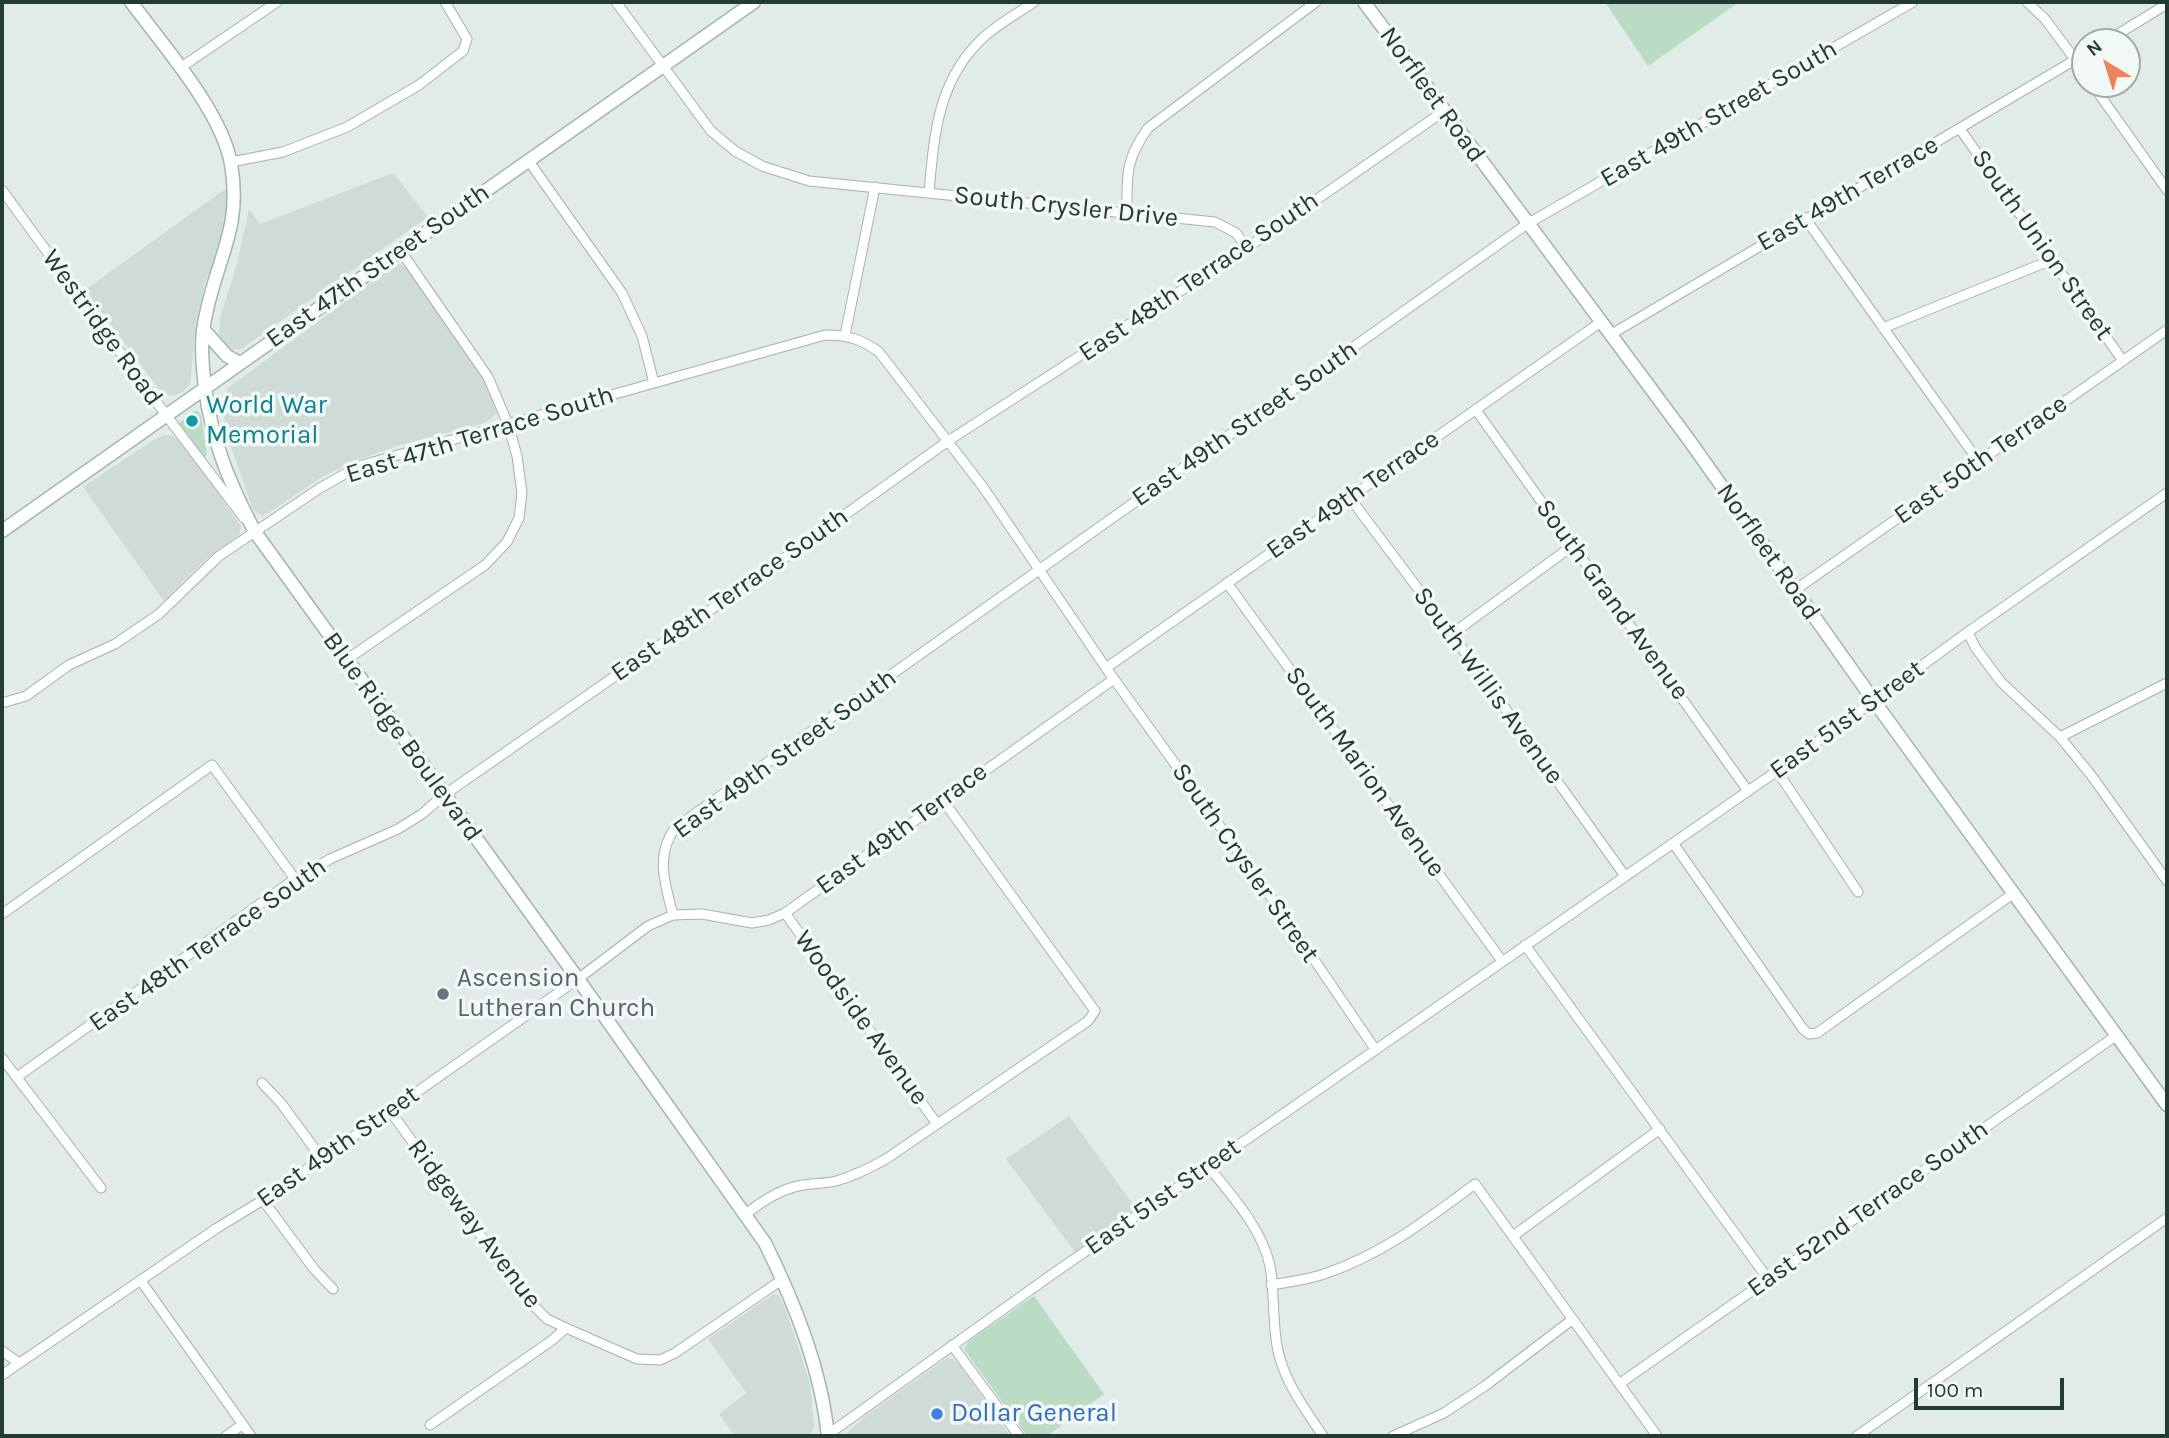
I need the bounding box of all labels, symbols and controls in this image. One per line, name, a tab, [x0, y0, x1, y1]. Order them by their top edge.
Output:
street label: Norfleet Road	[1372, 21, 1492, 169]
north arrow	[2071, 28, 2141, 98]
street label: East 49th Street South	[1595, 33, 1843, 195]
text: N	[2082, 35, 2106, 61]
street label: East 49th Terrace	[1752, 129, 1944, 259]
street label: South Union Street	[1965, 144, 2119, 346]
street label: East 47th Street South	[260, 177, 496, 355]
street label: South Crysler Drive	[952, 180, 1180, 234]
street label: East 48th Terrace South	[1073, 185, 1325, 369]
street label: Westridge Road	[35, 244, 169, 412]
street label: East 49th Street South	[1126, 334, 1364, 514]
street label: East 47th Terrace South	[342, 379, 618, 491]
street label: East 50th Terrace	[1888, 389, 2074, 531]
place label: World War Memorial	[206, 390, 327, 452]
marker: World War Memorial	[184, 413, 200, 429]
street label: East 49th Terrace	[1260, 424, 1446, 566]
street label: Norfleet Road	[1709, 477, 1827, 627]
street label: South Grand Avenue	[1529, 494, 1695, 706]
street label: East 48th Terrace South	[605, 501, 855, 689]
street label: South Willis Avenue	[1406, 581, 1570, 791]
street label: Blue Ridge Boulevard	[316, 626, 488, 848]
street label: East 51st Street	[1764, 654, 1930, 786]
street label: South Marion Avenue	[1278, 661, 1452, 883]
street label: East 49th Street South	[667, 662, 903, 846]
street label: East 49th Terrace	[810, 756, 994, 902]
street label: South Crysler Street	[1165, 757, 1325, 969]
street label: East 48th Terrace South	[83, 851, 333, 1039]
street label: Woodside Avenue	[787, 925, 935, 1111]
place label: Ascension Lutheran Church	[457, 963, 655, 1024]
marker: Ascension Lutheran Church	[435, 986, 451, 1002]
street label: East 49th Street	[251, 1079, 425, 1215]
street label: East 52nd Terrace South	[1741, 1114, 1995, 1304]
street label: East 51st Street	[1079, 1132, 1247, 1262]
street label: Ridgeway Avenue	[400, 1133, 548, 1315]
scale bar	[1917, 1364, 2068, 1408]
text: 100 m	[1927, 1378, 1984, 1402]
place label: Dollar General	[951, 1398, 1117, 1430]
marker: Dollar General	[929, 1406, 945, 1422]

